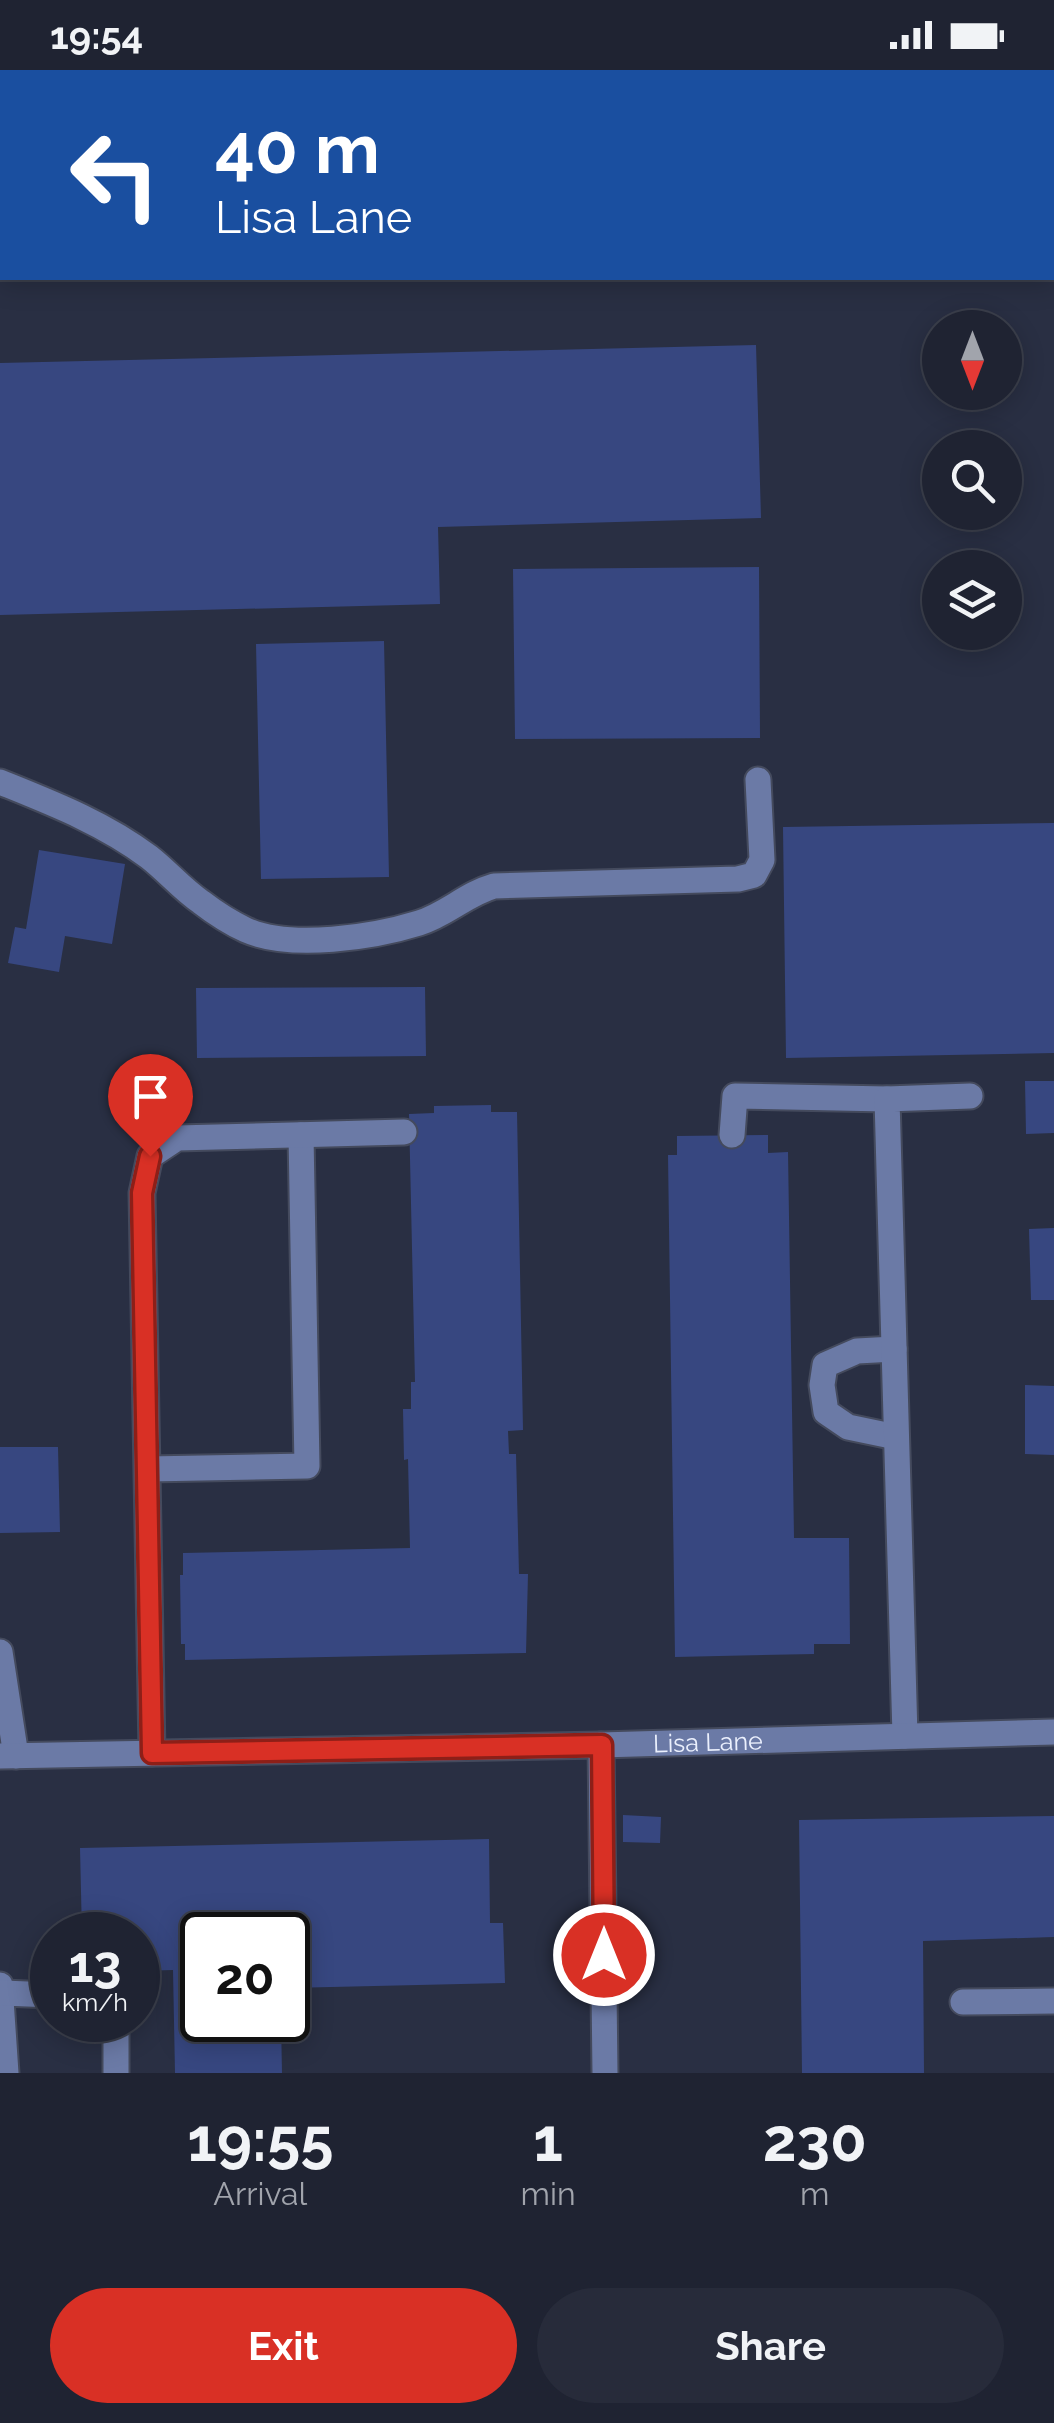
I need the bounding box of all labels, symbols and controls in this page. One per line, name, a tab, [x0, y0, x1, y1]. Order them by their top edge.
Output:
text: 19:54	[50, 13, 143, 58]
text: 40 m	[215, 107, 380, 189]
icon: left	[50, 110, 180, 240]
text: Lisa Lane	[215, 191, 412, 244]
north arrow	[922, 310, 1022, 410]
map controls	[922, 310, 1022, 650]
button: search	[922, 430, 1022, 530]
button: layers	[922, 550, 1022, 650]
pin	[108, 1054, 193, 1157]
icon: arrive	[123, 1069, 178, 1124]
street label: Lisa Lane	[653, 1725, 763, 1758]
position arrow	[552, 1903, 656, 2007]
speed limit sign: 20	[180, 1912, 310, 2042]
text: 13	[69, 1935, 121, 1994]
text: km/h	[62, 1987, 128, 2017]
text: 19:55	[187, 2105, 333, 2175]
text: 1	[533, 2105, 563, 2175]
text: 230	[763, 2105, 867, 2175]
text: Arrival	[213, 2175, 307, 2212]
text: min	[521, 2175, 576, 2212]
text: m	[800, 2175, 830, 2212]
button: Exit	[50, 2288, 517, 2403]
button: Share	[537, 2288, 1004, 2403]

